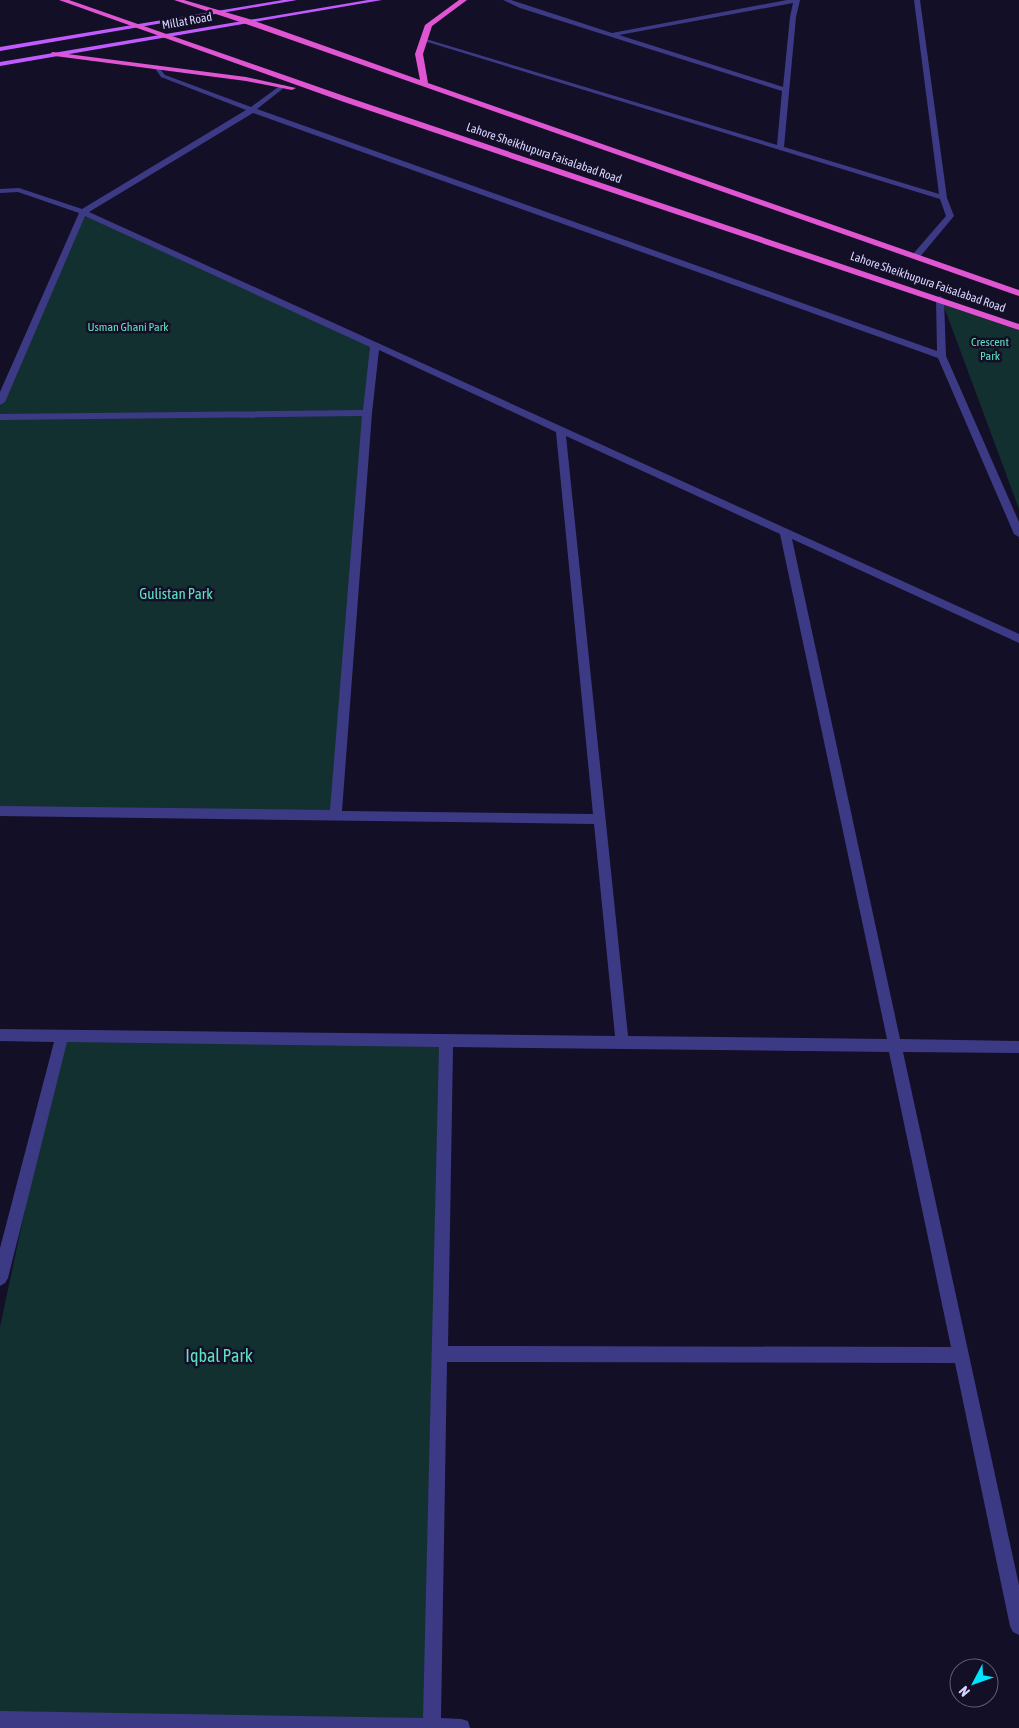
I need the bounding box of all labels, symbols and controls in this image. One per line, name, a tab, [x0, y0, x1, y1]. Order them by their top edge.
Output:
street label: Millat Road	[161, 10, 213, 32]
street label: Lahore Sheikhupura Faisalabad Road	[465, 120, 623, 186]
street label: Lahore Sheikhupura Faisalabad Road	[849, 249, 1007, 315]
park label: Usman Ghani Park	[87, 320, 169, 334]
park label: Crescent Park	[971, 335, 1009, 363]
park label: Gulistan Park	[139, 585, 213, 602]
park label: Iqbal Park	[185, 1345, 253, 1366]
north arrow	[949, 1658, 999, 1708]
text: N	[955, 1683, 973, 1700]

